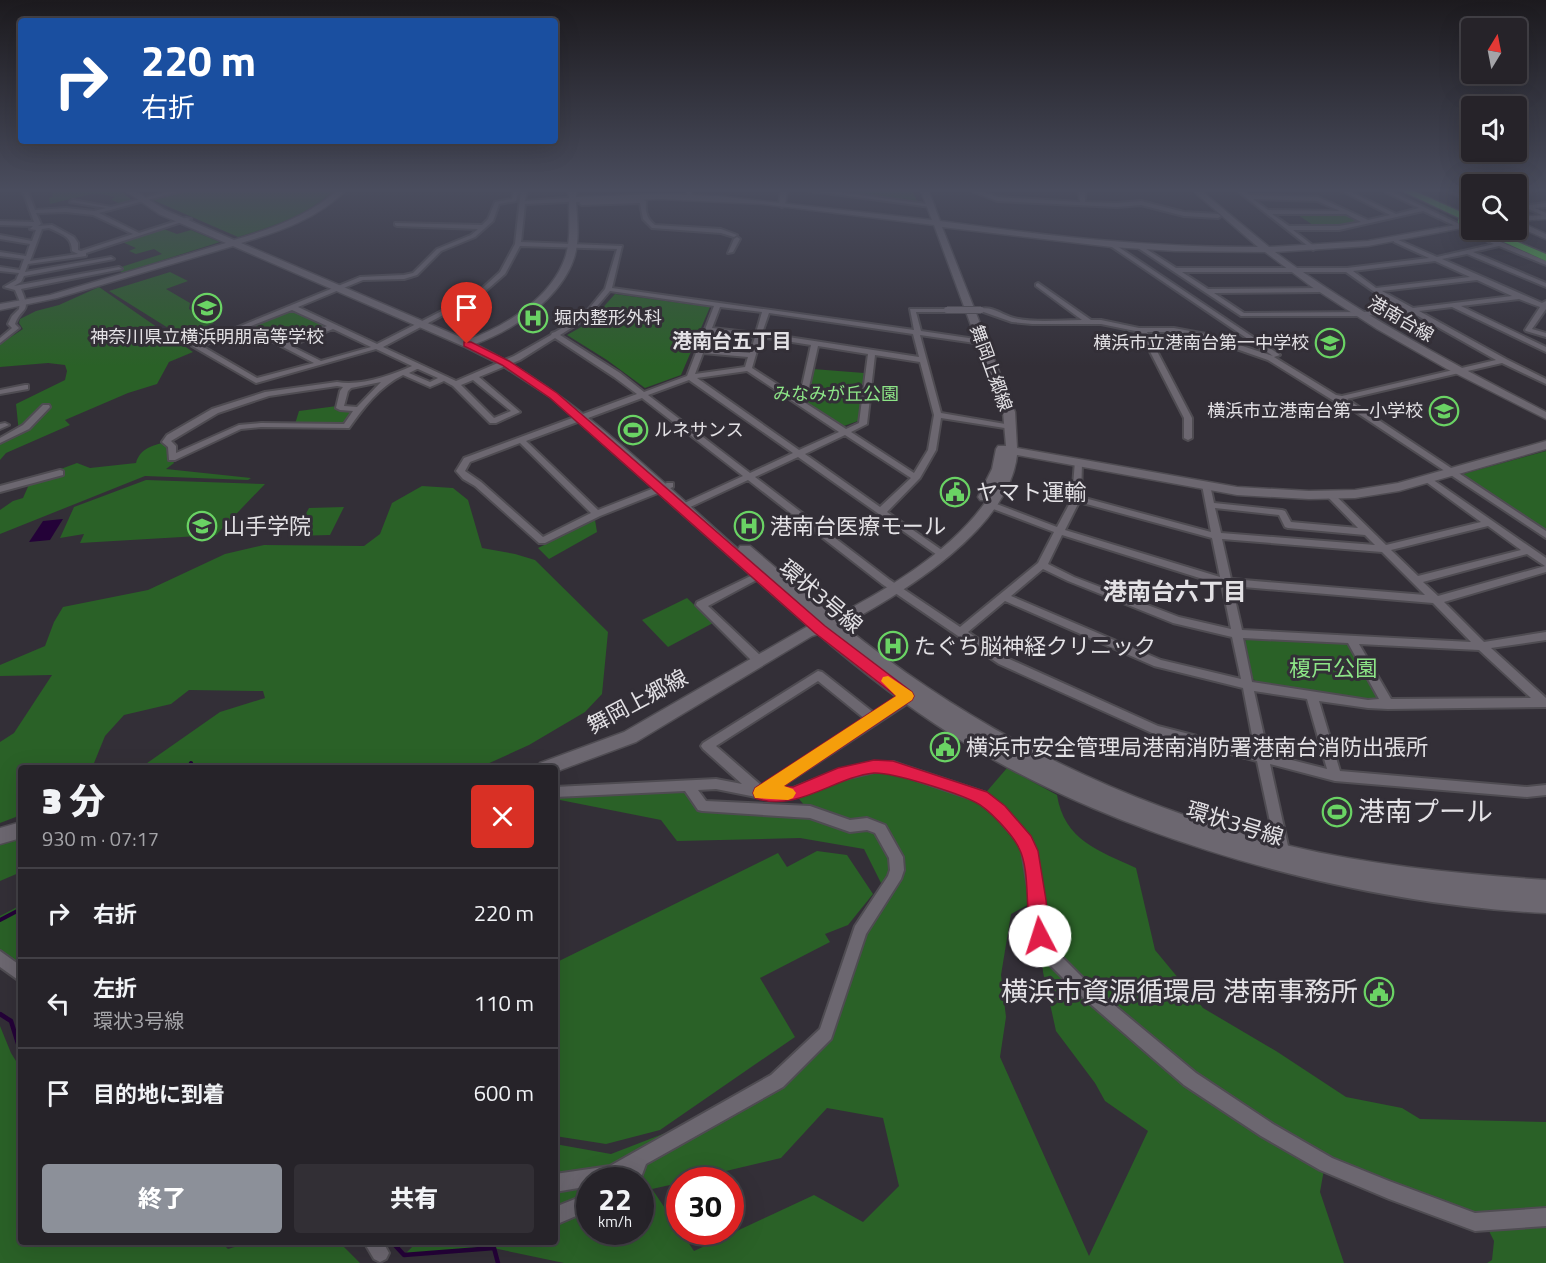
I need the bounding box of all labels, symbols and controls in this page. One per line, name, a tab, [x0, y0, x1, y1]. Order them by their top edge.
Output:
north arrow	[1461, 18, 1527, 84]
map controls	[1461, 18, 1527, 240]
text: 220 m	[141, 28, 256, 92]
icon: right	[42, 42, 120, 120]
text: 右折	[141, 86, 195, 127]
button: sound	[1461, 96, 1527, 162]
button: search	[1461, 174, 1527, 240]
pin	[441, 282, 492, 344]
street label: 港南台線	[1363, 289, 1439, 348]
icon: arrive	[450, 291, 483, 324]
school or university icon: 神奈川県立横浜明朋高等学校	[191, 292, 223, 324]
hospital icon: 堀内整形外科	[517, 302, 549, 334]
place label: 堀内整形外科	[554, 304, 662, 331]
street label: 舞岡上郷線	[963, 321, 1020, 415]
place label: 神奈川県立横浜明朋高等学校	[90, 323, 324, 350]
district label: 港南台五丁目	[672, 325, 792, 356]
school or university icon: 横浜市立港南台第一中学校	[1314, 327, 1346, 359]
place label: 横浜市立港南台第一中学校	[1093, 329, 1309, 356]
park label: みなみが丘公園	[773, 380, 899, 407]
school or university icon: 横浜市立港南台第一小学校	[1428, 395, 1460, 427]
place label: 横浜市立港南台第一小学校	[1207, 397, 1423, 424]
sports icon: ルネサンス	[617, 414, 649, 446]
place label: ルネサンス	[654, 416, 744, 443]
place label: ヤマト運輸	[976, 475, 1086, 509]
public building icon: ヤマト運輸	[939, 476, 971, 508]
place label: 山手学院	[223, 509, 311, 543]
place label: 港南台医療モール	[770, 509, 946, 543]
school or university icon: 山手学院	[186, 510, 218, 542]
hospital icon: 港南台医療モール	[733, 510, 765, 542]
street label: 環状3号線	[772, 551, 870, 641]
district label: 港南台六丁目	[1103, 573, 1247, 609]
place label: たぐち脳神経クリニック	[914, 629, 1156, 663]
hospital icon: たぐち脳神経クリニック	[877, 630, 909, 662]
park label: 榎戸公園	[1289, 651, 1377, 685]
street label: 舞岡上郷線	[580, 660, 694, 742]
place label: 横浜市安全管理局港南消防署港南台消防出張所	[966, 730, 1428, 764]
public building icon: 横浜市安全管理局港南消防署港南台消防出張所	[929, 731, 961, 763]
text: 3 分	[42, 773, 106, 828]
button: close	[471, 785, 534, 848]
place label: 港南プール	[1358, 790, 1493, 831]
street label: 環状3号線	[1182, 792, 1288, 854]
sports icon: 港南プール	[1321, 796, 1353, 828]
text: 930 m · 07:17	[42, 823, 159, 854]
text: 220 m	[474, 896, 534, 930]
icon: right	[42, 897, 75, 930]
text: 右折	[93, 897, 137, 931]
position arrow	[1008, 904, 1072, 968]
place label: 横浜市資源循環局 港南事務所	[1001, 970, 1358, 1011]
text: 左折	[93, 971, 137, 1005]
public building icon: 横浜市資源循環局 港南事務所	[1363, 976, 1395, 1008]
text: 110 m	[474, 986, 534, 1020]
icon: left	[42, 987, 75, 1020]
text: 環状3号線	[93, 1005, 184, 1036]
text: 600 m	[474, 1076, 534, 1110]
icon: arrive	[42, 1077, 75, 1110]
text: 目的地に到着	[93, 1077, 225, 1111]
button: 終了	[42, 1164, 282, 1233]
button: 共有	[294, 1164, 534, 1233]
speed limit sign: 30	[666, 1167, 744, 1245]
text: 22	[598, 1176, 632, 1222]
text: km/h	[598, 1210, 632, 1233]

